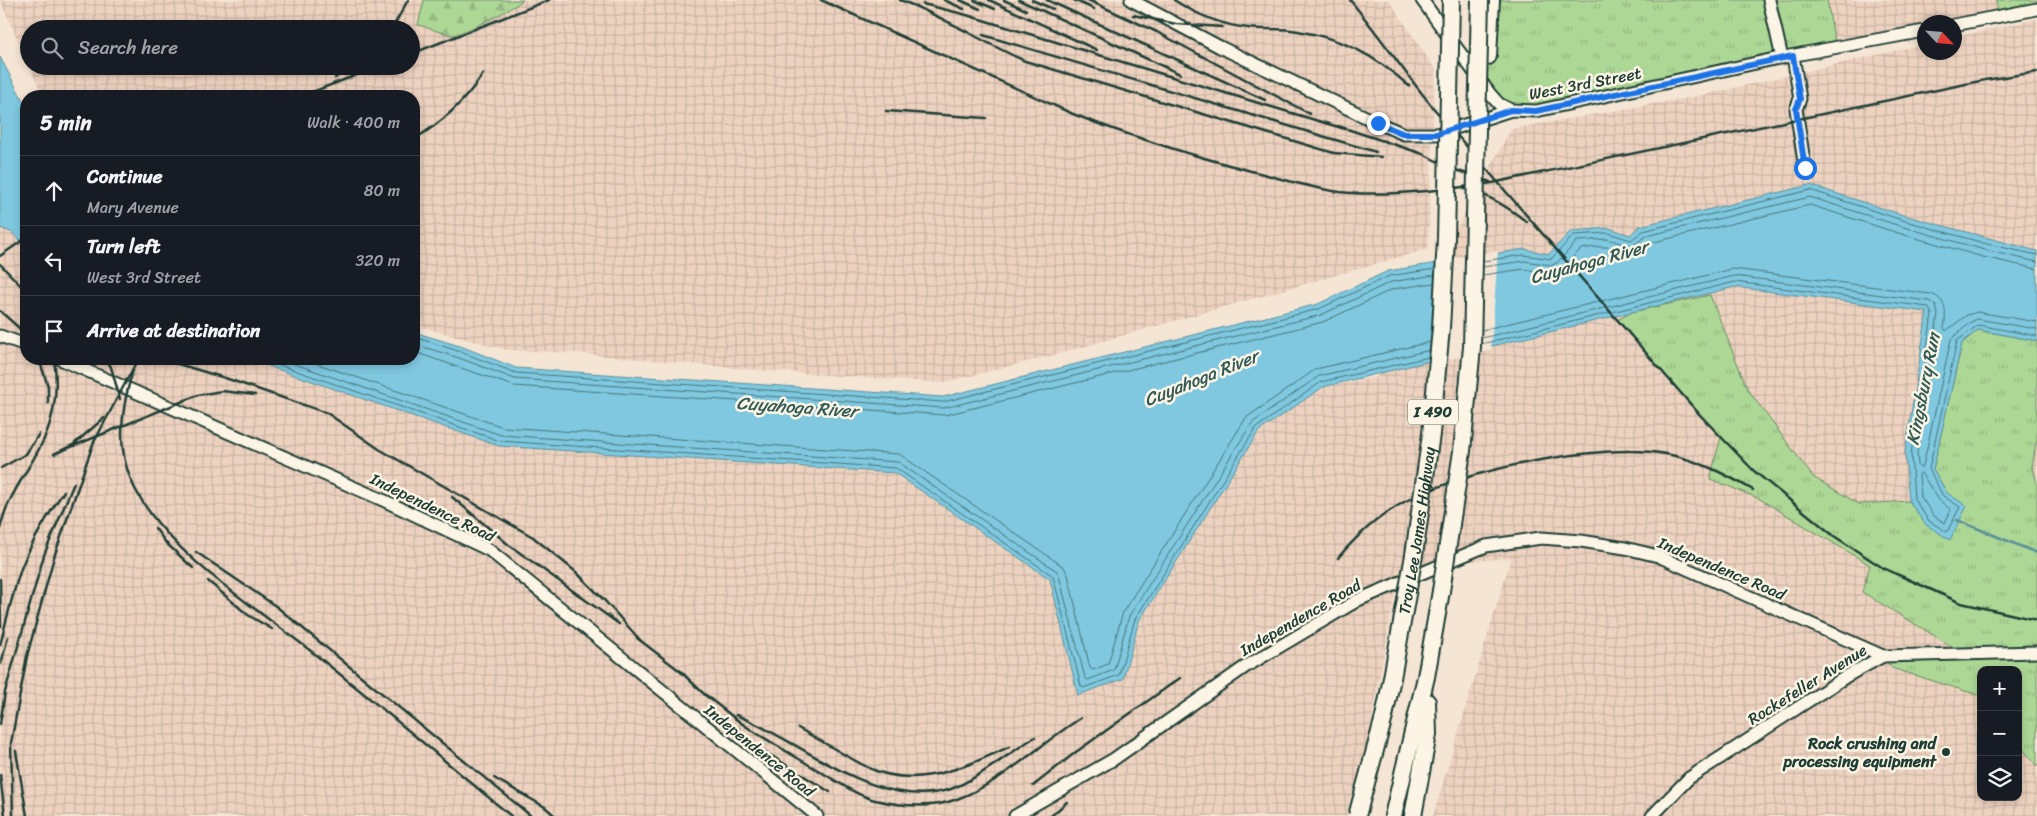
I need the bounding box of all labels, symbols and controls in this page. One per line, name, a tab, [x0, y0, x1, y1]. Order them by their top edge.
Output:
north arrow	[1917, 15, 1962, 60]
search box	[20, 20, 420, 75]
text: Search here	[78, 31, 178, 64]
icon: search	[38, 34, 66, 62]
street label: West 3rd Street	[1526, 58, 1644, 109]
text: 5 min	[40, 104, 92, 142]
text: Walk · 400 m	[307, 108, 400, 137]
route end	[1367, 112, 1390, 135]
route start	[1794, 157, 1817, 180]
text: Continue	[87, 160, 163, 193]
text: 80 m	[364, 176, 400, 205]
icon: ahead	[40, 177, 68, 205]
text: Mary Avenue	[87, 193, 179, 222]
text: Turn left	[87, 230, 160, 263]
water label: Cuyahoga River	[1527, 230, 1655, 293]
text: 320 m	[355, 246, 400, 275]
icon: left	[40, 247, 68, 275]
text: West 3rd Street	[87, 263, 201, 292]
text: Arrive at destination	[87, 314, 260, 347]
icon: arrive	[40, 317, 68, 345]
water label: Kingsbury Run	[1896, 328, 1950, 448]
water label: Cuyahoga River	[1139, 339, 1266, 415]
water label: Cuyahoga River	[736, 387, 862, 427]
road number: I 490	[1408, 400, 1458, 424]
street label: Troy Lee James Highway	[1390, 444, 1444, 617]
street label: Independence Road	[364, 464, 502, 551]
street label: Independence Road	[1652, 528, 1792, 609]
street label: Independence Road	[1233, 570, 1368, 665]
street label: Rockefeller Avenue	[1742, 636, 1873, 733]
map controls	[1977, 666, 2022, 801]
button: +	[1977, 666, 2022, 711]
street label: Independence Road	[697, 696, 823, 806]
button: −	[1977, 711, 2022, 756]
place label: Rock crushing and processing equipment	[1783, 729, 1938, 776]
marker: Rock crushing and processing equipment	[1940, 746, 1952, 758]
button: layers	[1977, 756, 2022, 801]

